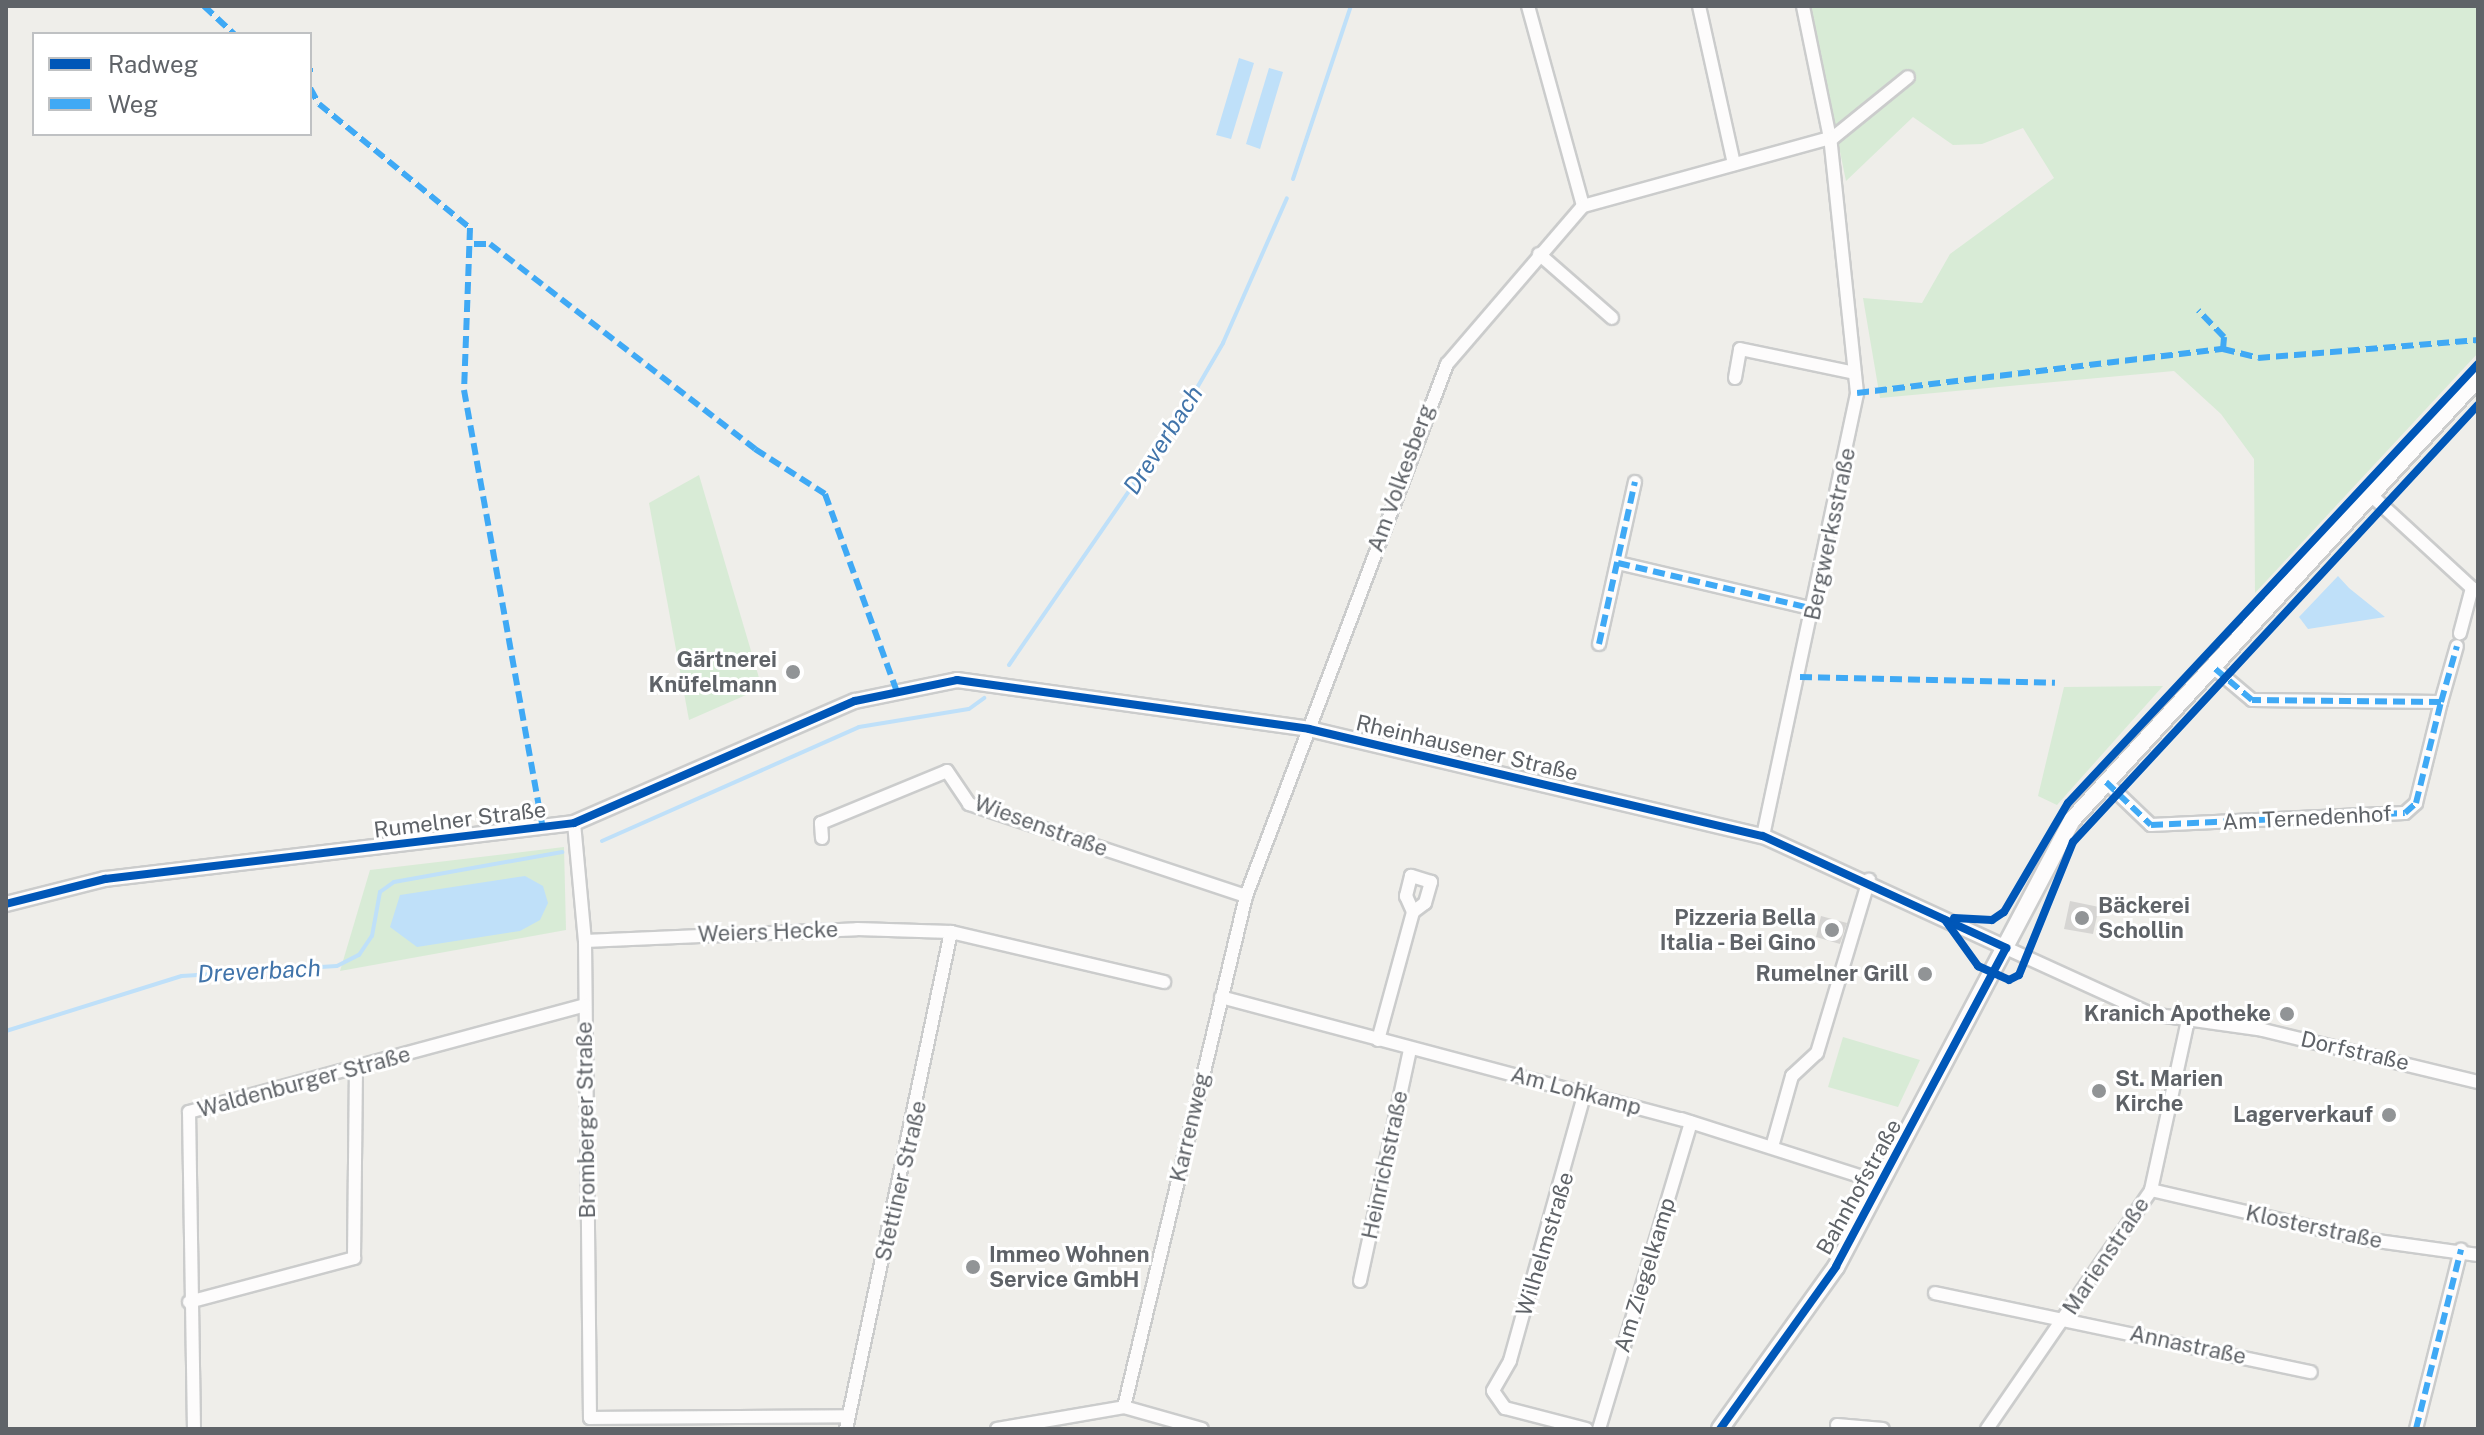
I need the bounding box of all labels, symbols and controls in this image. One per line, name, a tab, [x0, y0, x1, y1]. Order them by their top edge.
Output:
legend	[32, 32, 312, 136]
text: Radweg	[108, 50, 199, 78]
text: Weg	[108, 90, 158, 118]
water label: Dreverbach	[1117, 380, 1209, 500]
street label: Am Volkesberg	[1362, 400, 1440, 556]
street label: Bergwerksstraße	[1799, 445, 1861, 623]
place label: Gärtnerei Knüfelmann	[648, 646, 777, 698]
marker: Gärtnerei Knüfelmann	[784, 663, 802, 681]
street label: Rheinhausener Straße	[1353, 710, 1581, 786]
street label: Wiesenstraße	[971, 790, 1111, 862]
street label: Rumelner Straße	[372, 796, 548, 844]
street label: Am Ternedenhof	[2222, 800, 2392, 836]
place label: Bäckerei Schollin	[2098, 892, 2190, 944]
place label: Pizzeria Bella Italia - Bei Gino	[1657, 904, 1816, 956]
marker: Bäckerei Schollin	[2073, 909, 2091, 927]
street label: Weiers Hecke	[697, 916, 839, 948]
marker: Pizzeria Bella Italia - Bei Gino	[1823, 921, 1841, 939]
water label: Dreverbach	[196, 953, 322, 989]
place label: Rumelner Grill	[1756, 961, 1909, 987]
marker: Rumelner Grill	[1916, 965, 1934, 983]
place label: Kranich Apotheke	[2084, 1001, 2271, 1027]
marker: Kranich Apotheke	[2278, 1005, 2296, 1023]
street label: Bromberger Straße	[571, 1021, 601, 1219]
street label: Dorfstraße	[2298, 1026, 2412, 1076]
street label: Waldenburger Straße	[195, 1041, 413, 1123]
street label: Am Lohkamp	[1508, 1061, 1644, 1121]
place label: St. Marien Kirche	[2115, 1065, 2223, 1116]
street label: Karrenweg	[1165, 1070, 1215, 1184]
marker: St. Marien Kirche	[2090, 1082, 2108, 1100]
street label: Heinrichstraße	[1356, 1088, 1414, 1242]
street label: Stettiner Straße	[870, 1098, 932, 1264]
place label: Lagerverkauf	[2233, 1102, 2373, 1128]
marker: Lagerverkauf	[2380, 1106, 2398, 1124]
street label: Bahnhofstraße	[1811, 1115, 1907, 1259]
street label: Wilhelmstraße	[1511, 1169, 1579, 1319]
street label: Marienstraße	[2057, 1192, 2155, 1320]
street label: Am Ziegelkamp	[1609, 1195, 1681, 1355]
street label: Klosterstraße	[2243, 1200, 2385, 1254]
place label: Immeo Wohnen Service GmbH	[989, 1241, 1150, 1292]
marker: Immeo Wohnen Service GmbH	[964, 1258, 982, 1276]
street label: Annastraße	[2127, 1320, 2249, 1370]

